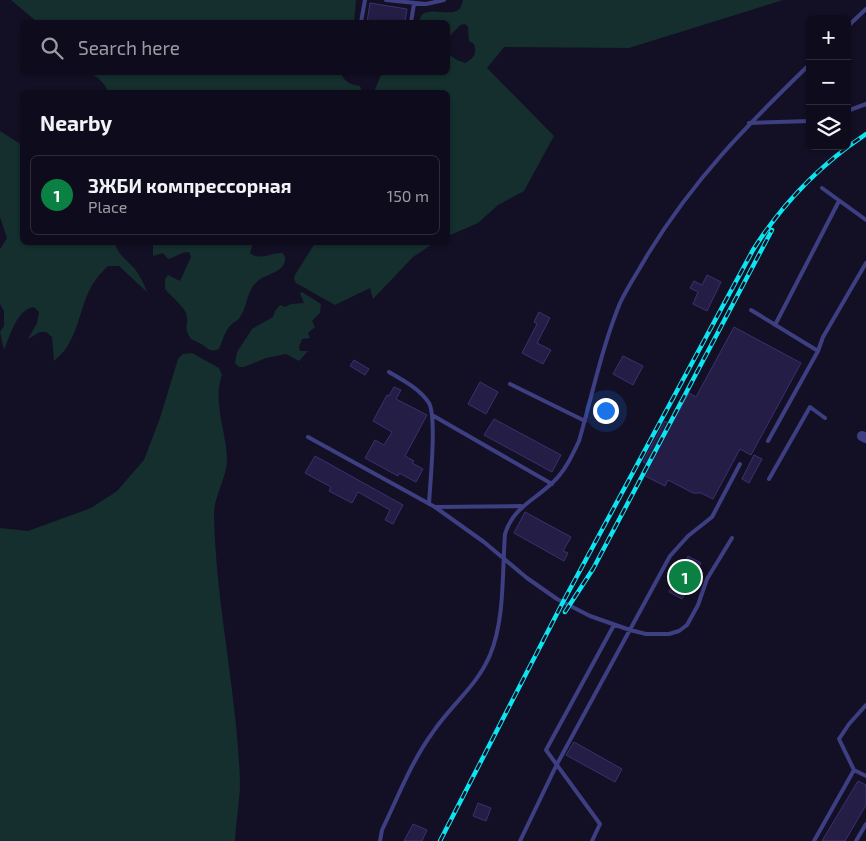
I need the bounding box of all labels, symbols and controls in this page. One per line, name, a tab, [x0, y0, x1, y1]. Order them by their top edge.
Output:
map controls	[806, 15, 851, 150]
button: +	[806, 15, 851, 60]
search box	[20, 20, 450, 75]
icon: search	[38, 34, 66, 62]
text: Search here	[78, 36, 180, 59]
button: −	[806, 60, 851, 105]
button: layers	[806, 105, 851, 150]
text: Nearby	[40, 110, 112, 135]
text: ЗЖБИ компрессорная	[88, 174, 291, 197]
text: 1	[54, 186, 60, 205]
text: 150 m	[387, 186, 429, 205]
text: Place	[88, 197, 127, 216]
your location	[593, 398, 619, 424]
pin: 1	[669, 558, 701, 596]

